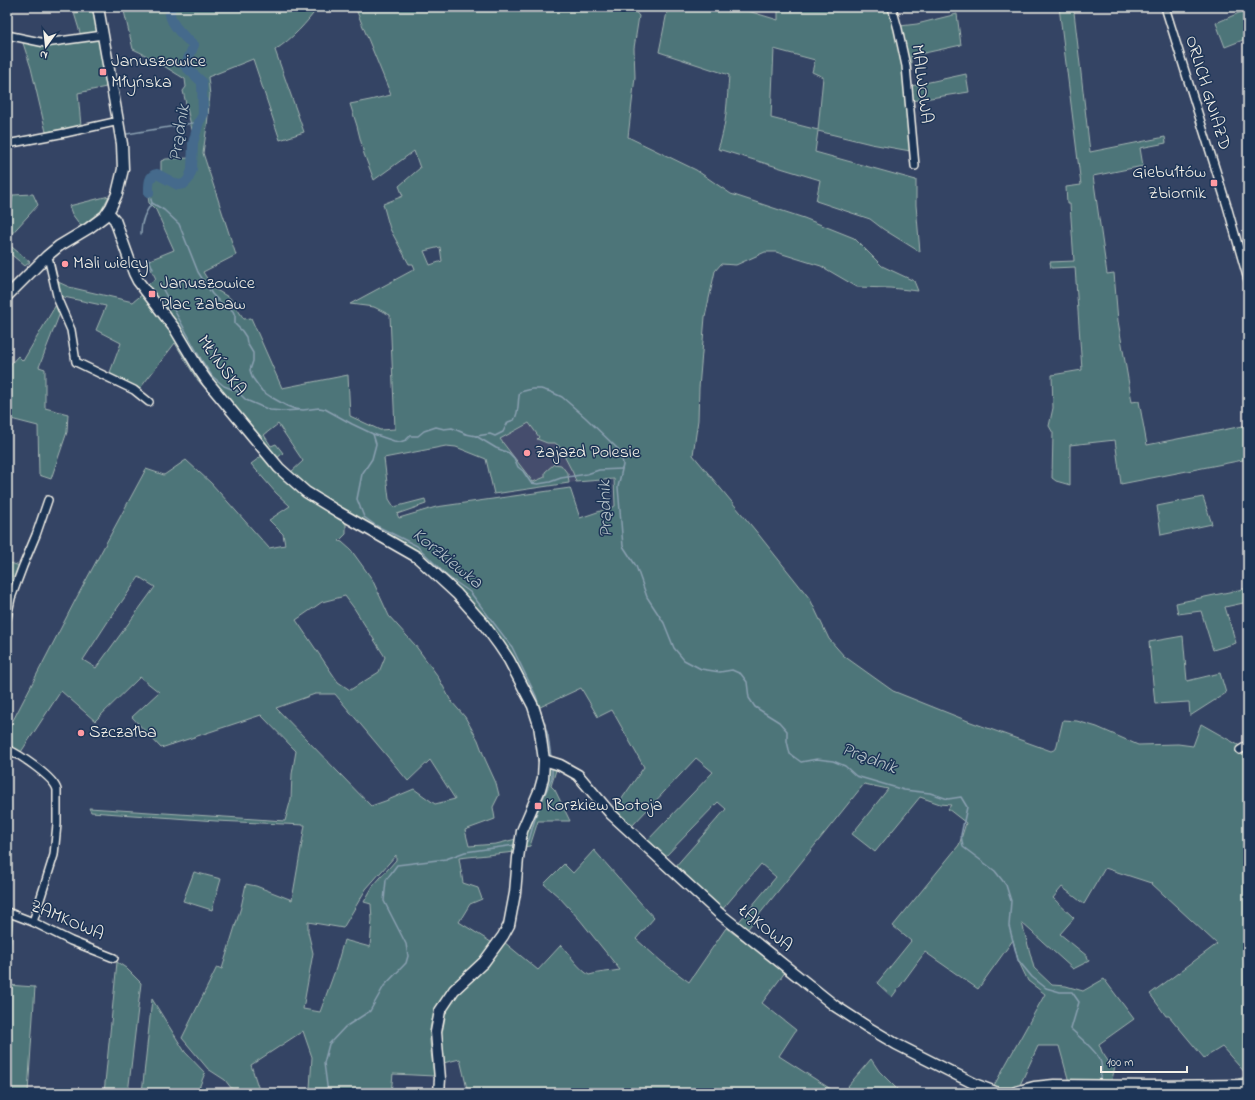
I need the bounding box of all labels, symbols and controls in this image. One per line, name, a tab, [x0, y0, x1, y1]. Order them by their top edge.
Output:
north arrow	[26, 26, 66, 66]
street label: ORLICH GNIAZD	[1177, 32, 1237, 154]
street label: MALWOWA	[903, 43, 939, 125]
text: N	[38, 46, 49, 63]
place label: Januszowice Młyńska	[111, 49, 207, 96]
marker: Januszowice Młyńska	[98, 67, 108, 77]
water label: Prądnik	[162, 102, 198, 164]
place label: Giebułtów Zbiornik	[1132, 160, 1206, 207]
marker: Giebułtów Zbiornik	[1209, 178, 1219, 188]
place label: Mali wielcy	[73, 251, 149, 277]
marker: Mali wielcy	[60, 259, 70, 269]
place label: Januszowice Plac Zabaw	[160, 271, 256, 318]
marker: Januszowice Plac Zabaw	[147, 289, 157, 299]
street label: MŁYŃSKA	[190, 330, 252, 402]
place label: Zajazd Polesie	[535, 440, 641, 466]
marker: Zajazd Polesie	[522, 448, 532, 458]
water label: Prądnik	[591, 479, 621, 538]
water label: Korzkiewka	[406, 522, 489, 596]
place label: Szczałba	[89, 720, 157, 746]
marker: Szczałba	[76, 728, 86, 738]
water label: Prądnik	[837, 736, 901, 782]
place label: Korzkiew Botoja	[546, 793, 663, 819]
marker: Korzkiew Botoja	[533, 801, 543, 811]
street label: ZAMKOWA	[26, 894, 108, 948]
street label: ŁĄKOWA	[731, 898, 798, 959]
scale bar	[1101, 1048, 1187, 1074]
text: 100 m	[1107, 1054, 1134, 1072]

